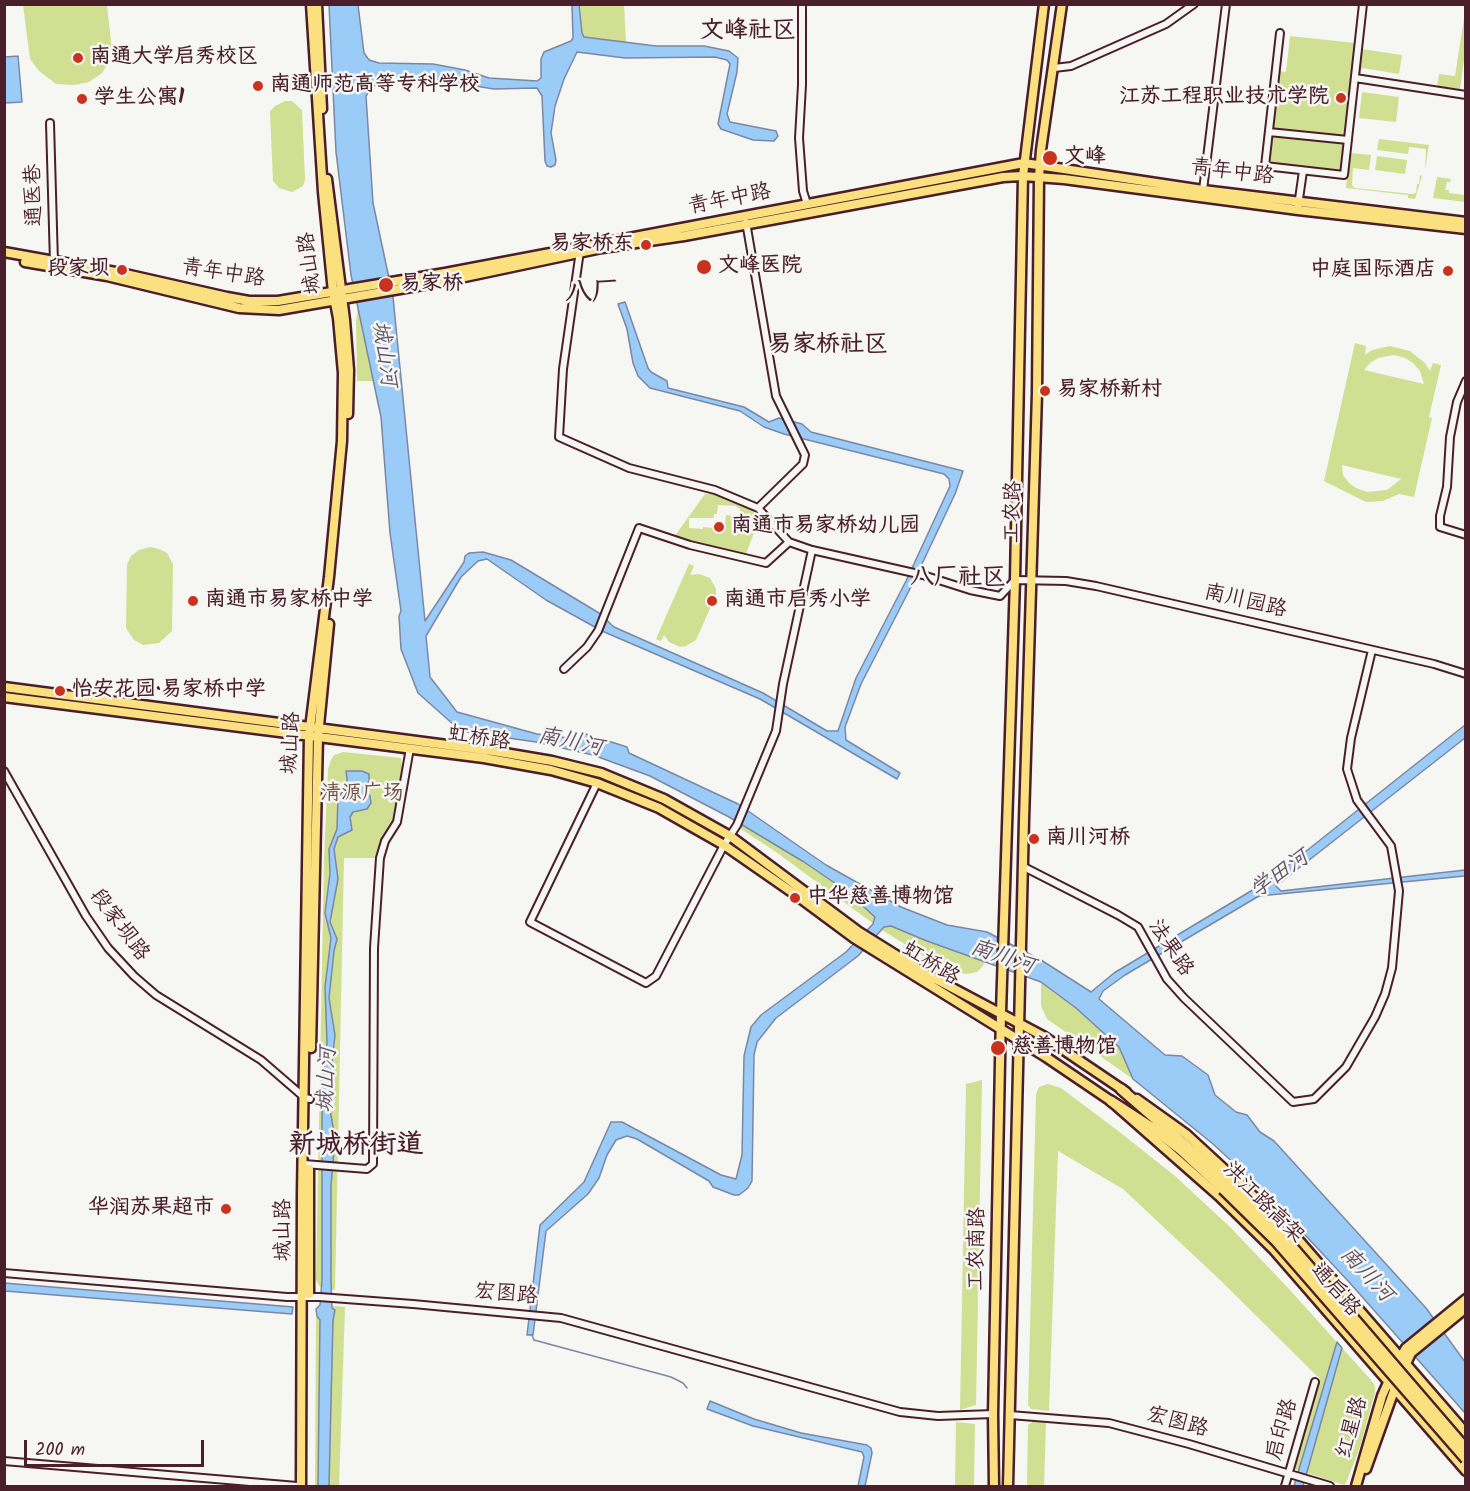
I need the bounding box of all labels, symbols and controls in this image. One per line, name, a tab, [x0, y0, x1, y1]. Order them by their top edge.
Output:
district label: 文峰社区	[700, 19, 796, 47]
place label: 南通大学启秀校区	[90, 45, 258, 71]
marker: 南通大学启秀校区	[71, 51, 85, 65]
place label: 南通师范高等专科学校	[270, 73, 480, 99]
marker: 南通师范高等专科学校	[251, 79, 265, 93]
place label: 江苏工程职业技术学院	[1119, 85, 1329, 111]
place label: 学生公寓1	[94, 86, 184, 112]
marker: 江苏工程职业技术学院	[1334, 91, 1348, 105]
marker: 学生公寓1	[75, 92, 89, 106]
place label: 文峰	[1064, 145, 1106, 171]
marker: 文峰	[1041, 149, 1059, 167]
street label: 青年中路	[1189, 156, 1275, 192]
street label: 通医巷	[22, 163, 50, 227]
street label: 青年中路	[686, 181, 774, 221]
street label: 城山路	[296, 230, 328, 296]
place label: 易家桥东	[550, 232, 634, 258]
marker: 易家桥东	[639, 238, 653, 252]
place label: 文峰医院	[718, 254, 802, 280]
street label: 青年中路	[180, 256, 266, 294]
place label: 段家坝	[47, 257, 110, 283]
marker: 文峰医院	[695, 258, 713, 276]
place label: 中庭国际酒店	[1310, 258, 1436, 284]
marker: 段家坝	[115, 263, 129, 277]
marker: 中庭国际酒店	[1441, 264, 1455, 278]
place label: 易家桥	[400, 272, 463, 298]
marker: 易家桥	[377, 276, 395, 294]
district label: 八厂	[565, 279, 619, 311]
water label: 城山河	[364, 319, 400, 389]
district label: 易家桥社区	[768, 333, 888, 361]
place label: 易家桥新村	[1057, 378, 1162, 404]
marker: 易家桥新村	[1038, 384, 1052, 398]
street label: 工农路	[1001, 480, 1029, 544]
place label: 南通市易家桥幼儿园	[731, 514, 920, 540]
marker: 南通市易家桥幼儿园	[712, 520, 726, 534]
district label: 八厂社区	[910, 566, 1006, 594]
street label: 南川园路	[1201, 581, 1289, 625]
place label: 南通市易家桥中学	[205, 588, 373, 614]
place label: 南通市启秀小学	[724, 588, 871, 614]
marker: 南通市易家桥中学	[186, 594, 200, 608]
marker: 南通市启秀小学	[705, 594, 719, 608]
place label: 怡安花园·易家桥中学	[72, 678, 266, 704]
marker: 怡安花园·易家桥中学	[53, 684, 67, 698]
street label: 城山路	[279, 711, 307, 775]
street label: 虹桥路	[446, 723, 512, 757]
water label: 南川河	[535, 724, 605, 764]
park label: 清源广场	[320, 782, 404, 808]
place label: 南川河桥	[1046, 826, 1130, 852]
marker: 南川河桥	[1027, 832, 1041, 846]
water label: 学田河	[1246, 846, 1316, 906]
street label: 段家坝路	[83, 885, 153, 967]
place label: 中华慈善博物馆	[807, 885, 954, 911]
marker: 中华慈善博物馆	[788, 891, 802, 905]
street label: 法果路	[1141, 916, 1197, 982]
water label: 南川河	[967, 936, 1037, 982]
street label: 虹桥路	[897, 938, 963, 992]
place label: 慈善博物馆	[1012, 1035, 1117, 1061]
marker: 慈善博物馆	[989, 1039, 1007, 1057]
water label: 城山河	[314, 1046, 344, 1114]
district label: 新城桥街道	[289, 1131, 423, 1163]
street label: 洪江路高架	[1216, 1158, 1308, 1250]
place label: 华润苏果超市	[88, 1196, 214, 1222]
street label: 城山路	[272, 1199, 298, 1261]
marker: 华润苏果超市	[219, 1202, 233, 1216]
street label: 工农南路	[966, 1207, 992, 1291]
water label: 南川河	[1333, 1243, 1397, 1309]
street label: 通启路	[1304, 1259, 1364, 1323]
street label: 宏图路	[474, 1281, 538, 1311]
street label: 红星路	[1333, 1394, 1375, 1462]
street label: 启印路	[1263, 1396, 1305, 1464]
street label: 宏图路	[1143, 1404, 1211, 1444]
scale bar	[27, 1428, 207, 1466]
text: 200 m	[35, 1436, 85, 1465]

